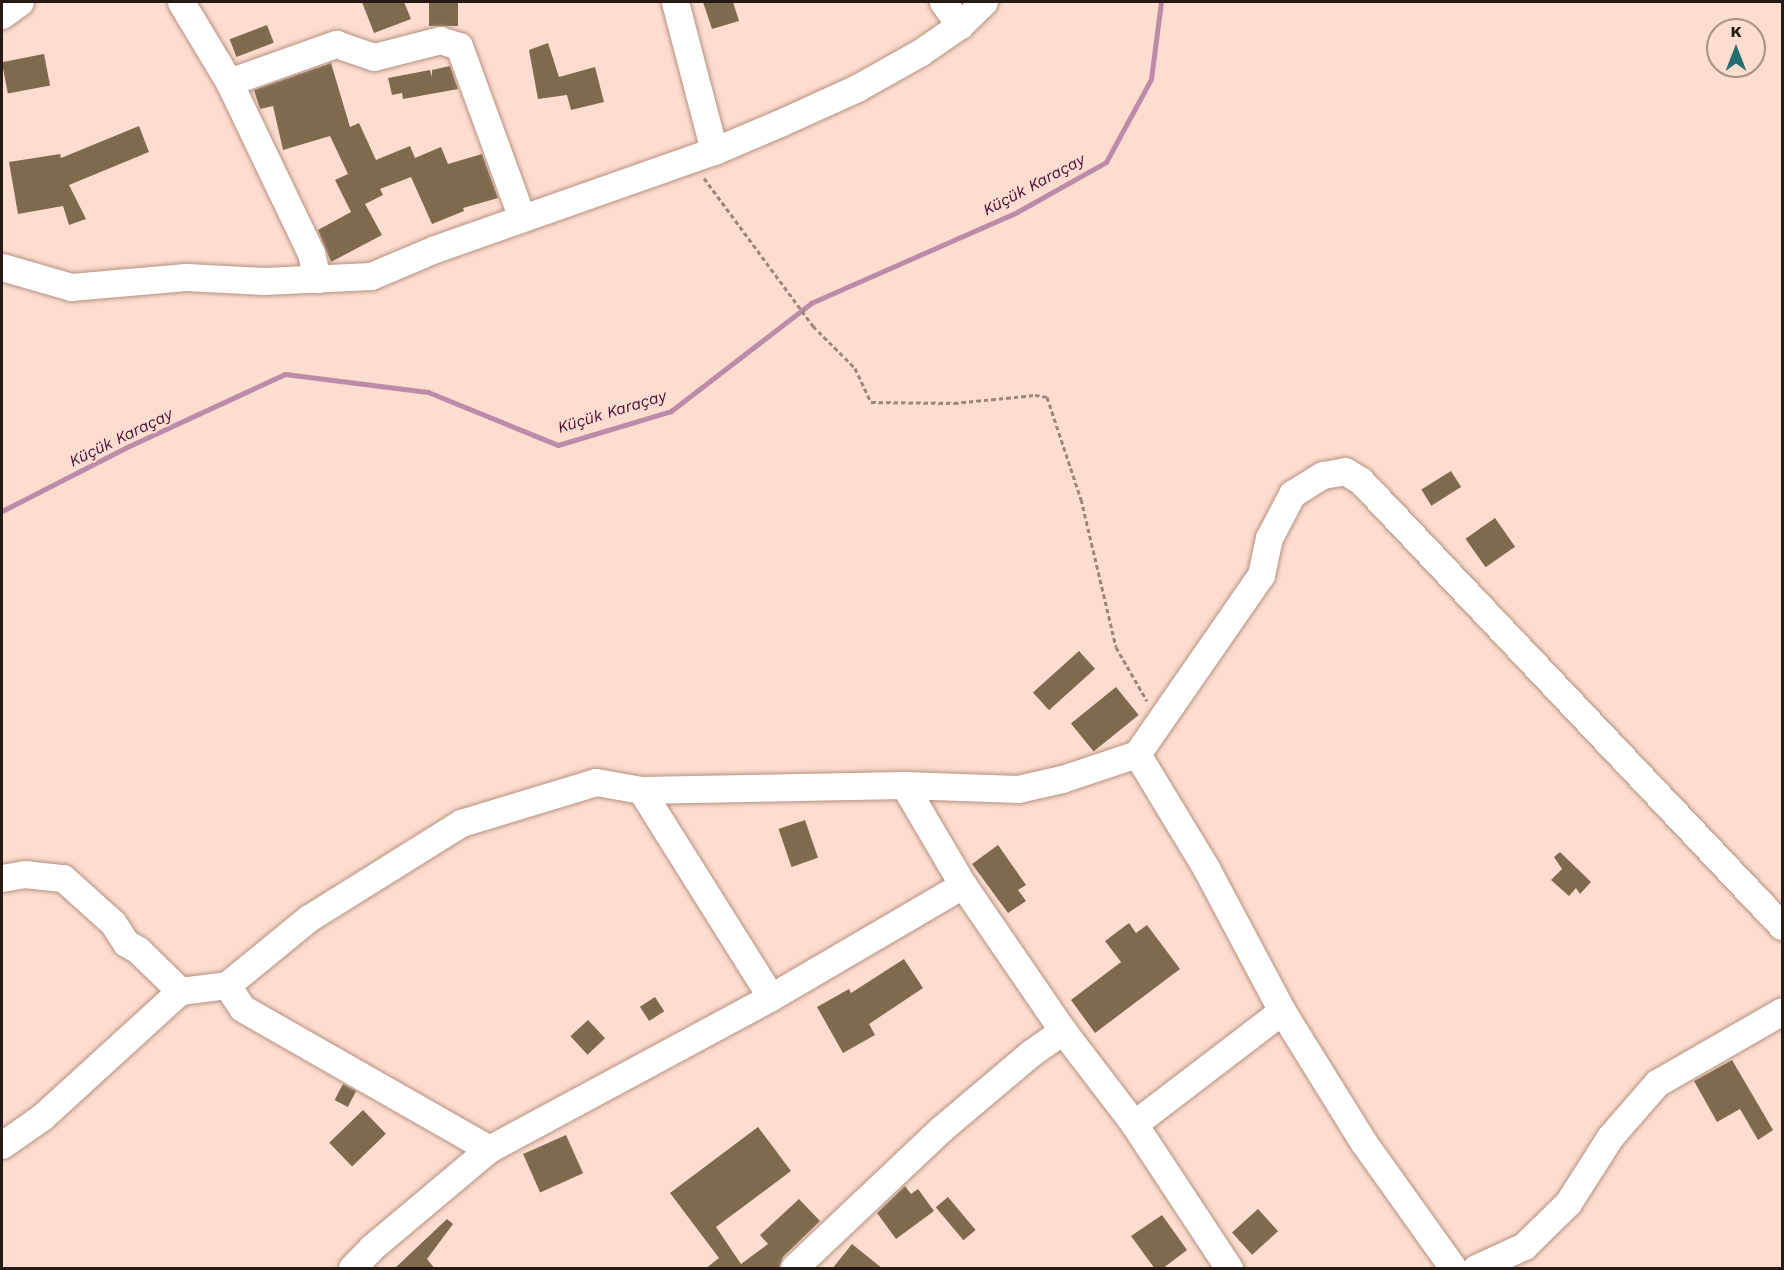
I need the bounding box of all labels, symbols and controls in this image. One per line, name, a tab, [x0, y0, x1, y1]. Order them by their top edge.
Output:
north arrow	[1706, 18, 1766, 78]
text: K	[1730, 22, 1742, 41]
water label: Küçük Karaçay	[980, 150, 1088, 220]
water label: Küçük Karaçay	[555, 386, 669, 438]
water label: Küçük Karaçay	[66, 405, 176, 471]

